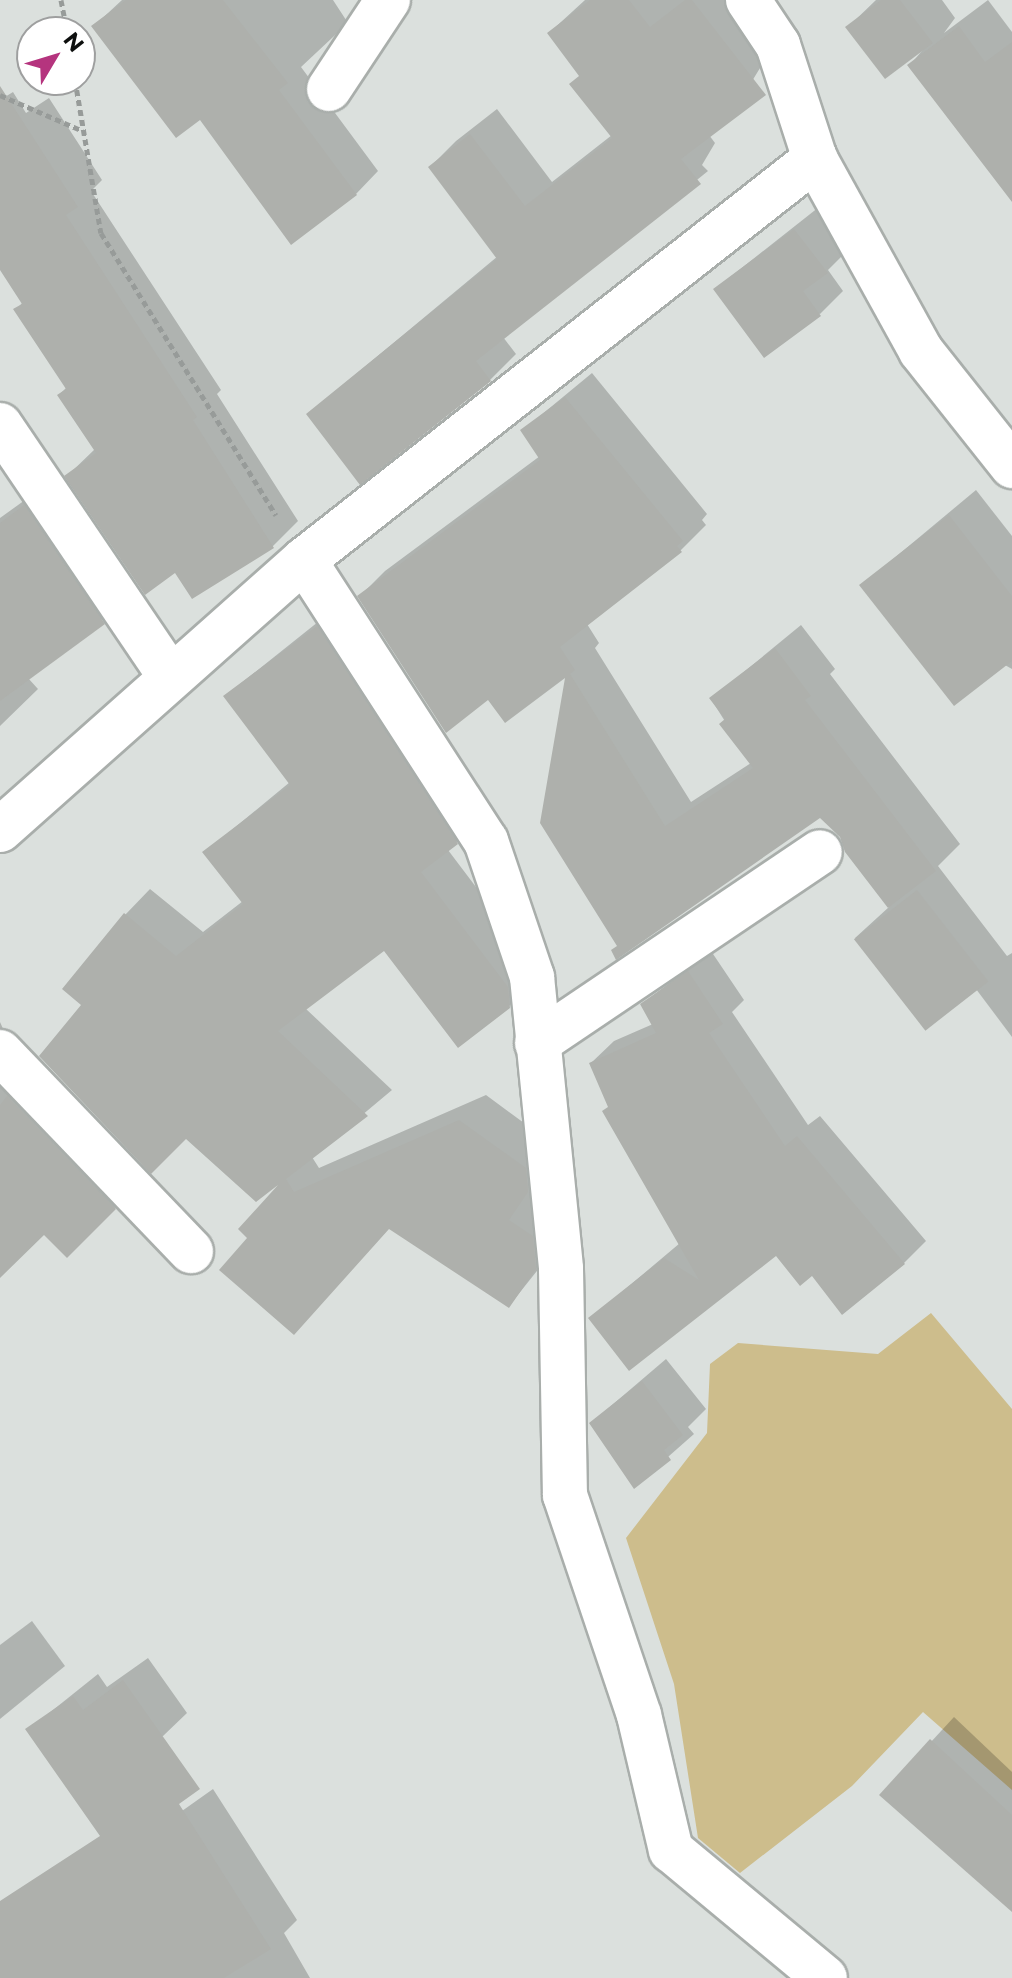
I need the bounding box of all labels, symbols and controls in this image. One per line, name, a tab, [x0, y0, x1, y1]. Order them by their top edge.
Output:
north arrow	[16, 16, 96, 96]
text: N	[58, 27, 90, 57]

